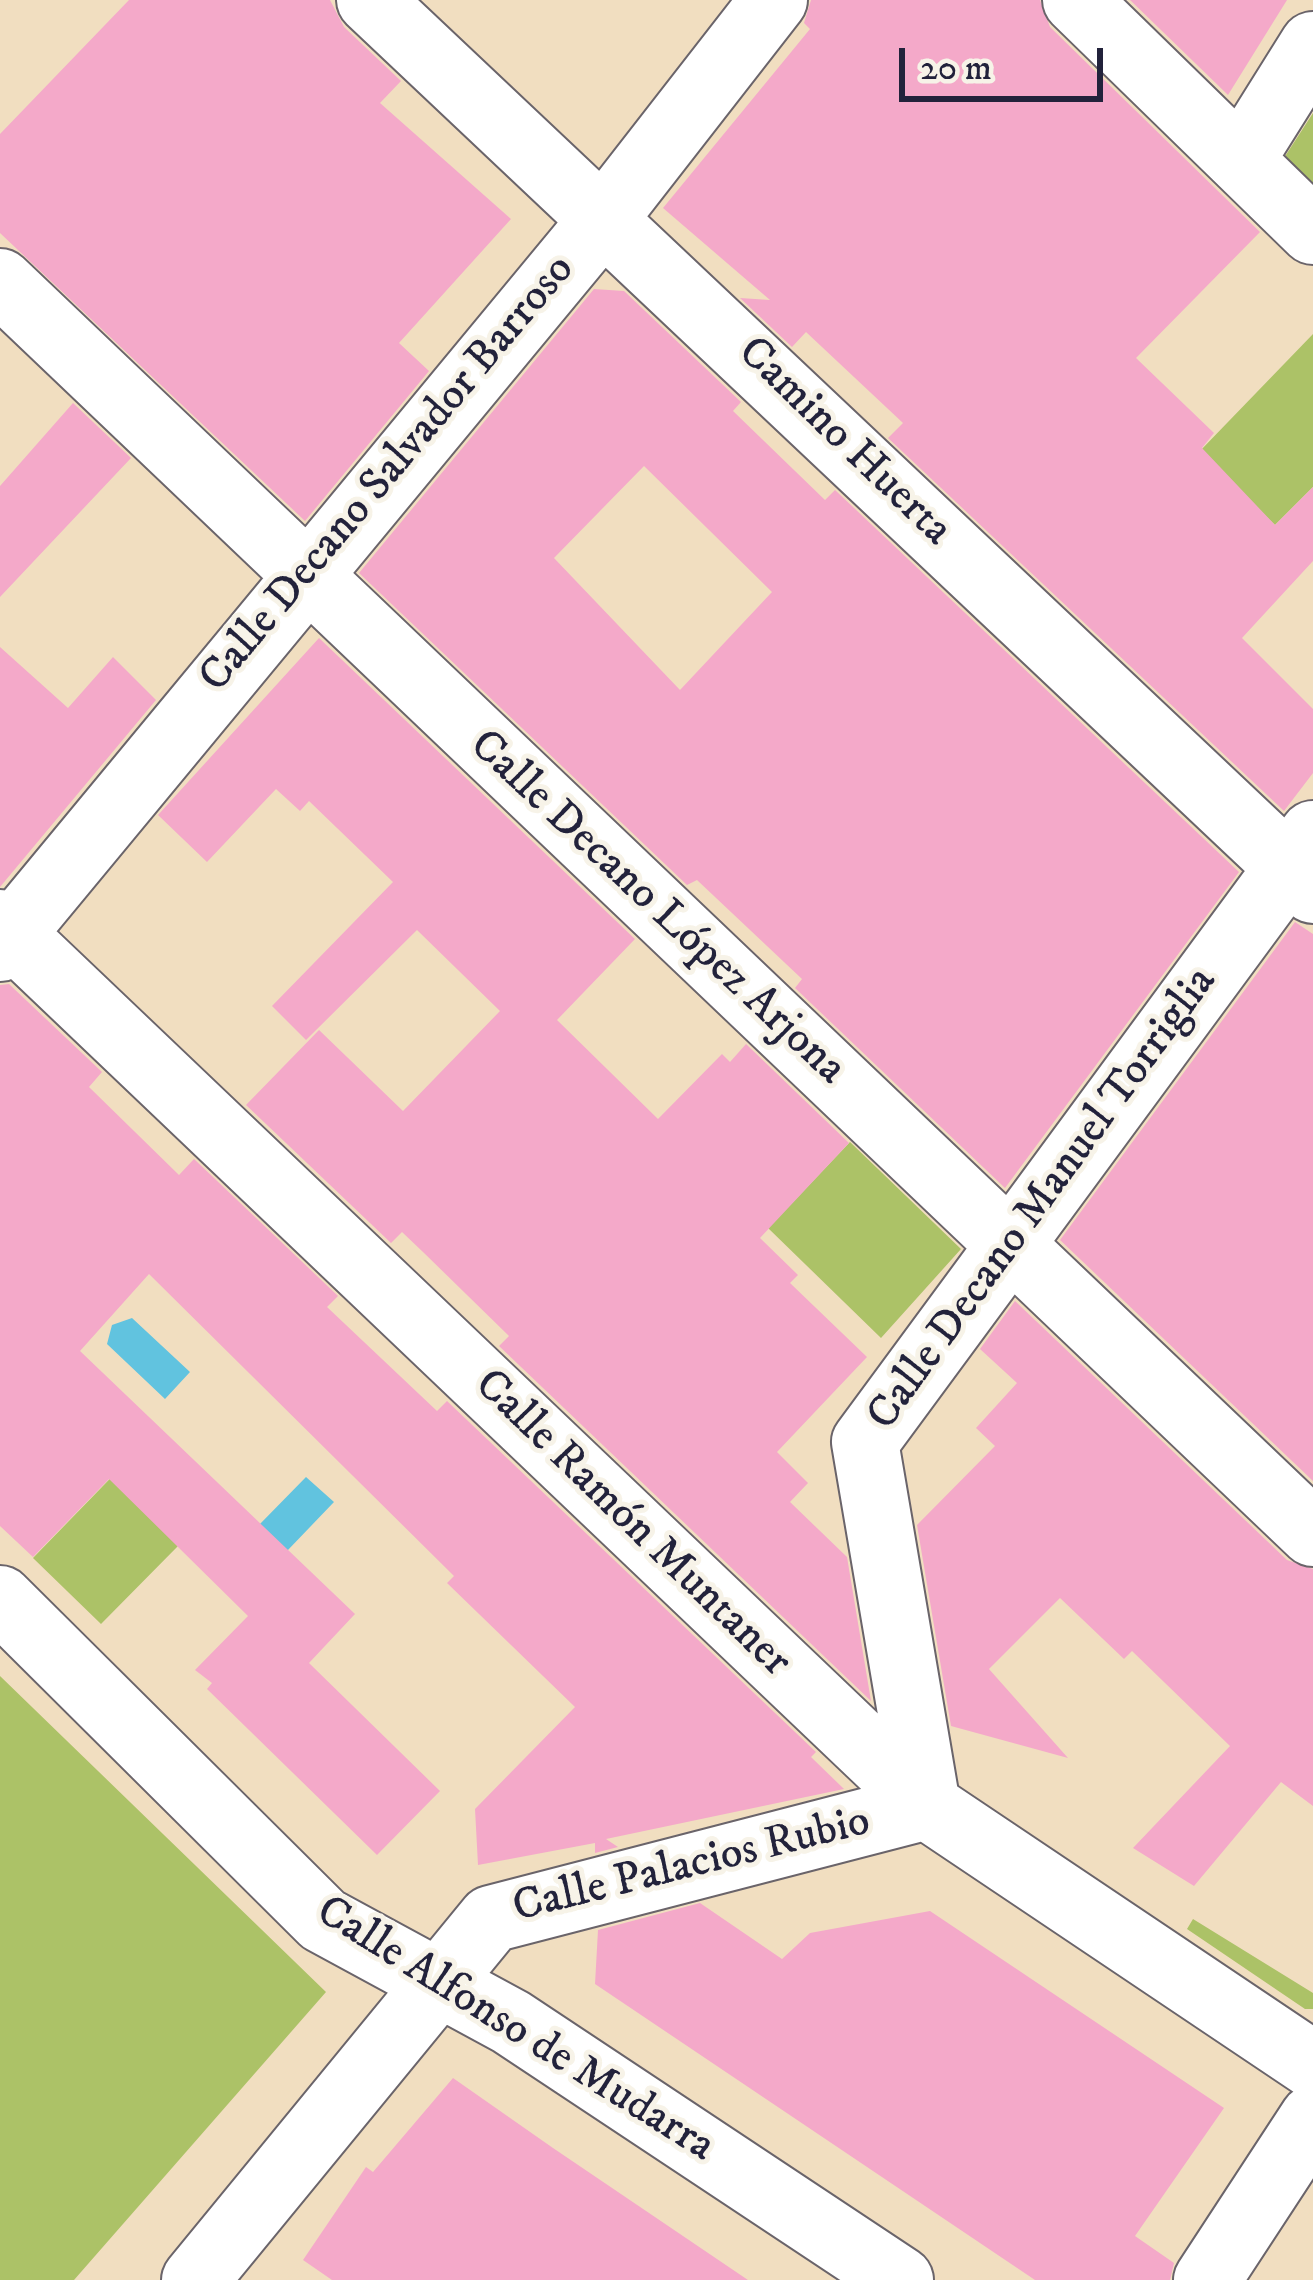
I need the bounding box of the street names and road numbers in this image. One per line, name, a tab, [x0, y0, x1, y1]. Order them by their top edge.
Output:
street label: Calle Decano Salvador Barroso	[190, 245, 588, 705]
street label: Camino Huerta	[725, 327, 961, 559]
street label: Calle Decano López Arjona	[457, 720, 855, 1098]
street label: Calle Decano Manuel Torriglia	[858, 958, 1230, 1442]
street label: Calle Ramón Muntaner	[461, 1360, 801, 1690]
street label: Calle Palacios Rubio	[508, 1797, 876, 1937]
street label: Calle Alfonso de Mudarra	[305, 1886, 723, 2176]

